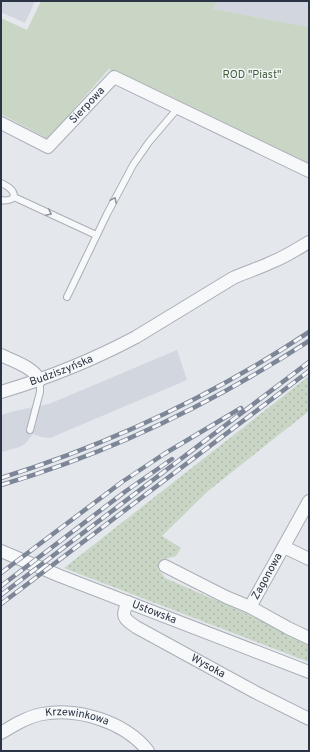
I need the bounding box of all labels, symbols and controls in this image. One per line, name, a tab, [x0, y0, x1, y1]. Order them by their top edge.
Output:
park label: ROD "Piast"	[223, 68, 281, 82]
street label: Sierpowa	[67, 84, 108, 127]
one-way arrow	[109, 197, 117, 205]
one-way arrow	[45, 208, 53, 216]
street label: Budziszyńska	[28, 352, 95, 389]
street label: Zagonowa	[248, 550, 286, 602]
street label: Ustowska	[130, 597, 179, 627]
street label: Wysoka	[188, 651, 228, 681]
street label: Krzewinkowa	[44, 705, 111, 729]

